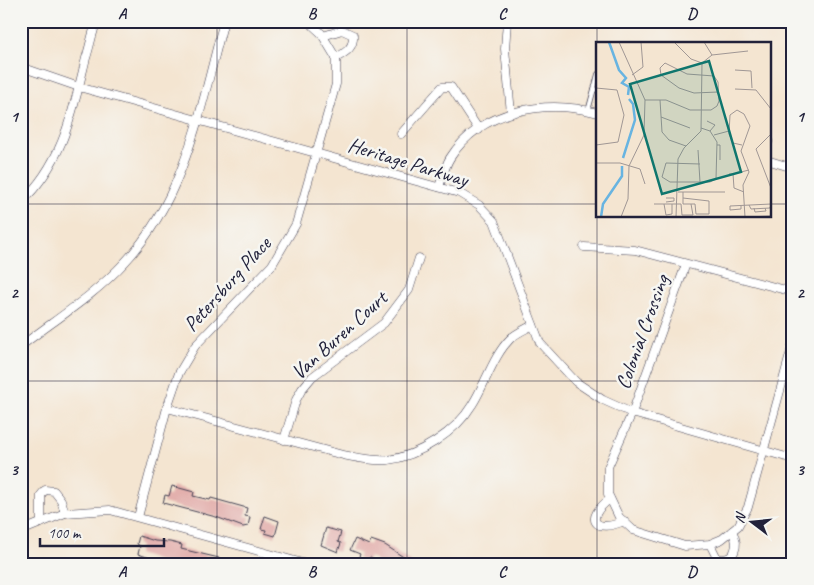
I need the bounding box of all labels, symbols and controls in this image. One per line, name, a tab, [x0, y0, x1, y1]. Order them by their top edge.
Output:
text: A	[118, 4, 128, 24]
text: B	[308, 4, 318, 24]
text: C	[498, 4, 508, 24]
text: D	[687, 4, 698, 24]
inset map	[596, 42, 772, 218]
text: 1	[10, 107, 19, 127]
text: 1	[796, 107, 805, 127]
street label: Heritage Parkway	[345, 131, 473, 193]
street label: Petersburg Place	[178, 230, 277, 337]
street label: Colonial Crossing	[609, 270, 675, 393]
text: 2	[10, 283, 19, 303]
text: 2	[796, 283, 805, 303]
street label: Van Buren Court	[286, 284, 394, 385]
text: 3	[10, 460, 19, 480]
text: 3	[796, 460, 805, 480]
north arrow	[726, 498, 776, 548]
text: N	[731, 510, 750, 525]
scale bar	[40, 515, 164, 547]
text: 100 m	[48, 524, 82, 543]
text: A	[118, 562, 128, 582]
text: B	[308, 562, 318, 582]
text: C	[498, 562, 508, 582]
text: D	[687, 562, 698, 582]

